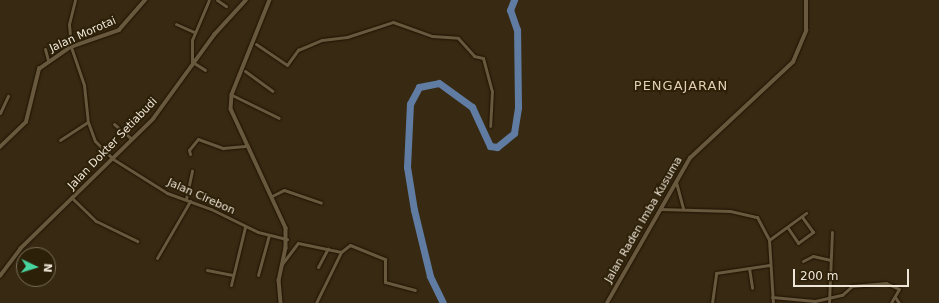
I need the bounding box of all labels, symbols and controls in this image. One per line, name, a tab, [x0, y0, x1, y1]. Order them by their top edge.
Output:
street label: Jalan Morotai	[48, 14, 118, 56]
district label: PENGAJARAN	[634, 78, 728, 94]
street label: Jalan Dokter Setiabudi	[66, 95, 160, 193]
street label: Jalan Raden Imba Kusuma	[602, 155, 686, 285]
street label: Jalan Cirebon	[165, 176, 237, 218]
north arrow	[16, 247, 56, 287]
scale bar	[795, 261, 911, 287]
text: N	[41, 263, 54, 273]
text: 200 m	[800, 269, 838, 283]

